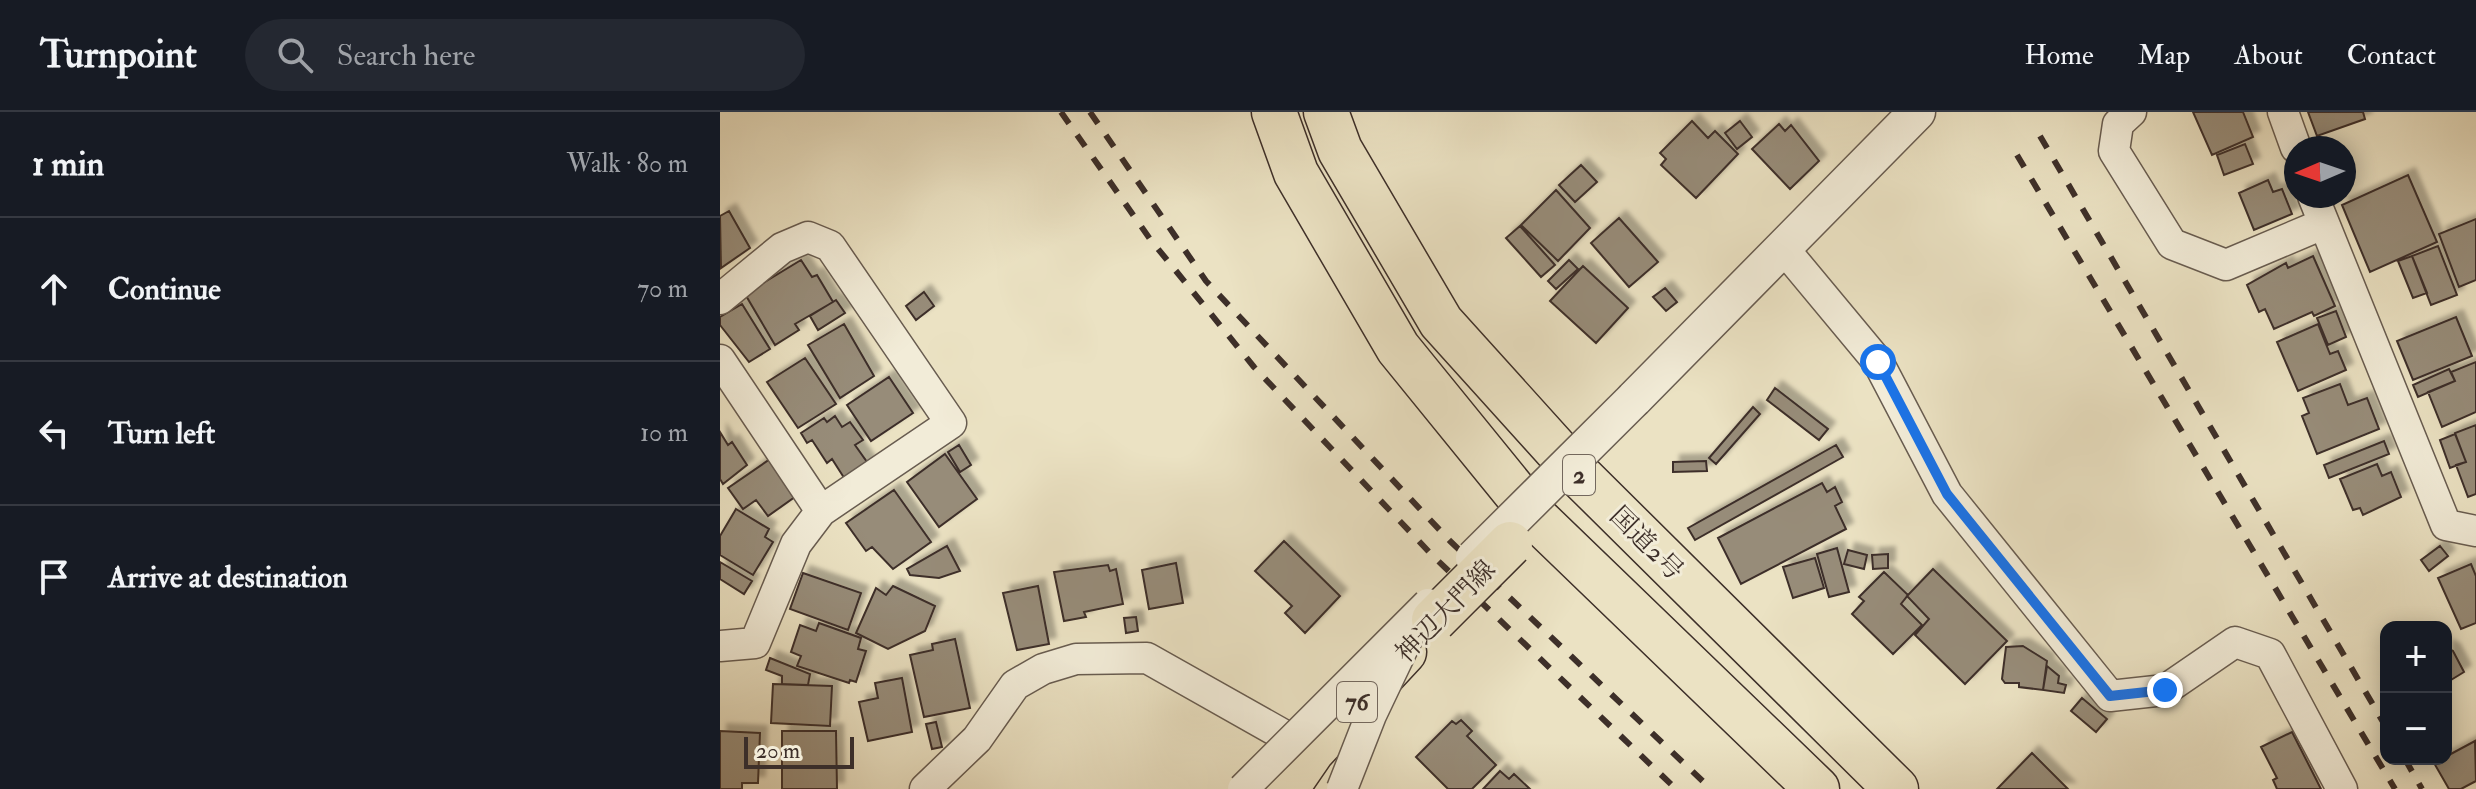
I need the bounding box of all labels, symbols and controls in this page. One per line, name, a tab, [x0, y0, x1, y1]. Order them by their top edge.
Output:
search box	[245, 19, 805, 91]
text: Turnpoint	[40, 31, 197, 79]
icon: search	[273, 33, 317, 77]
text: Search here	[337, 37, 475, 74]
text: Home	[2024, 38, 2094, 73]
text: Map	[2138, 38, 2190, 73]
text: About	[2234, 38, 2303, 73]
text: Contact	[2347, 38, 2436, 73]
north arrow	[2284, 136, 2356, 208]
text: 1 min	[32, 143, 104, 186]
text: Walk · 80 m	[567, 148, 688, 180]
icon: ahead	[32, 267, 76, 311]
text: Continue	[108, 271, 221, 308]
text: 70 m	[637, 273, 688, 305]
route start	[1860, 344, 1896, 380]
icon: left	[32, 411, 76, 455]
text: Turn left	[108, 415, 215, 452]
text: 10 m	[640, 417, 688, 449]
road number: 2	[1563, 455, 1595, 495]
street label: 国道2号	[1603, 500, 1690, 587]
street label: 神辺大門線	[1389, 554, 1502, 670]
icon: arrive	[32, 555, 76, 599]
text: Arrive at destination	[108, 559, 348, 596]
map controls	[2380, 621, 2452, 765]
button: +	[2380, 621, 2452, 693]
route end	[2147, 672, 2183, 708]
road number: 76	[1337, 682, 1377, 722]
button: −	[2380, 693, 2452, 765]
scale bar	[744, 733, 854, 769]
text: 20 m	[756, 737, 800, 765]

